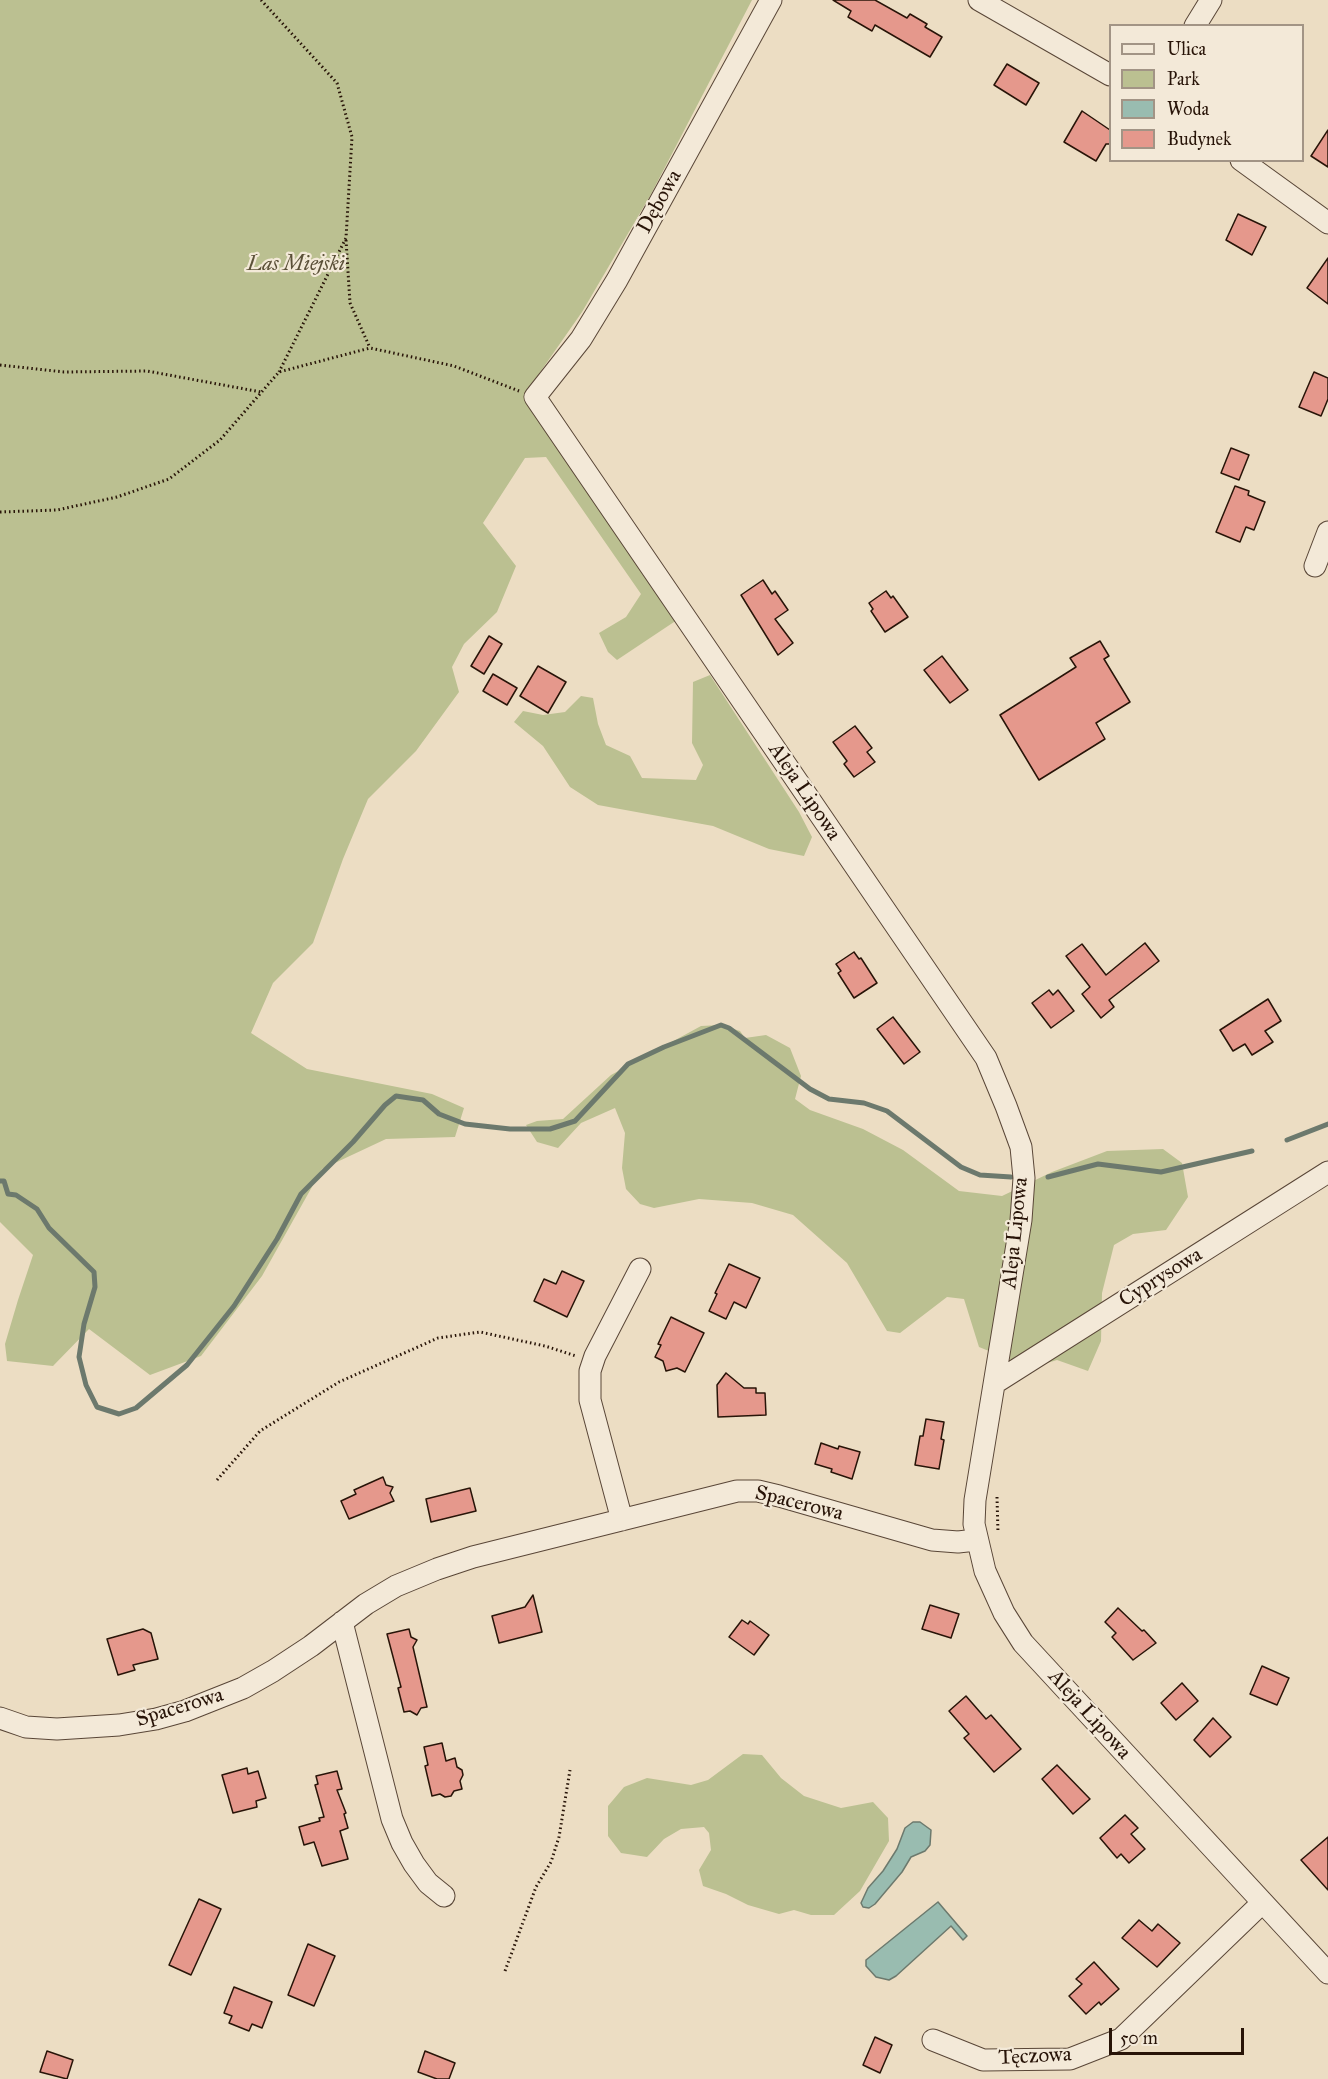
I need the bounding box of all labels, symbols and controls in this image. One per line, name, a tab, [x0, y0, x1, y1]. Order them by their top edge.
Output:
legend	[1109, 24, 1304, 162]
text: Ulica	[1167, 38, 1206, 60]
text: Park	[1167, 68, 1200, 90]
text: Woda	[1167, 98, 1209, 120]
text: Budynek	[1167, 128, 1231, 150]
street label: Dębowa	[632, 166, 688, 238]
park label: Las Miejski	[247, 252, 345, 278]
street label: Aleja Lipowa	[762, 739, 846, 845]
street label: Aleja Lipowa	[998, 1176, 1034, 1290]
street label: Cyprysowa	[1115, 1243, 1207, 1313]
street label: Spacerowa	[752, 1481, 846, 1527]
street label: Aleja Lipowa	[1042, 1665, 1136, 1765]
street label: Spacerowa	[133, 1683, 227, 1733]
scale bar	[1112, 2016, 1247, 2054]
text: 50 m	[1120, 2027, 1158, 2049]
street label: Tęczowa	[998, 2043, 1072, 2071]

